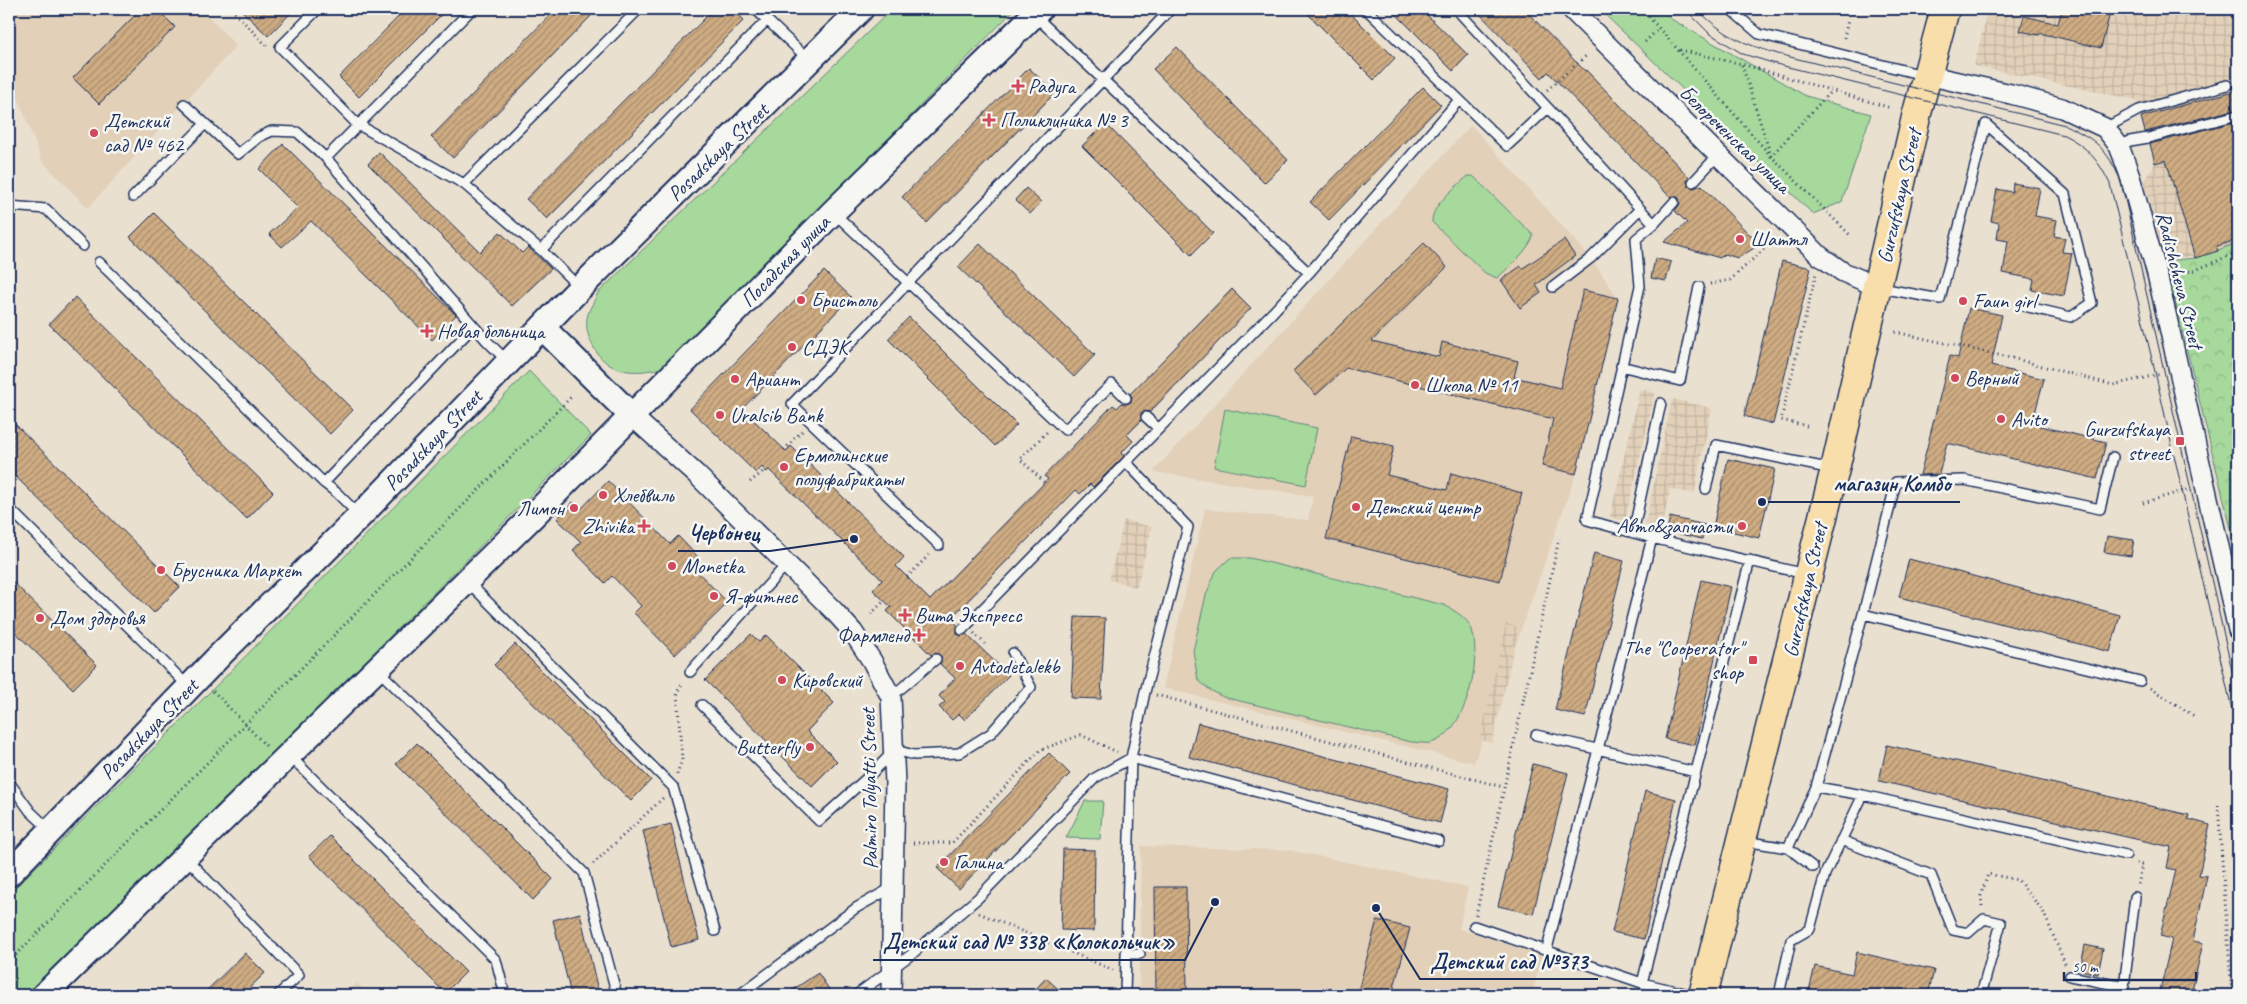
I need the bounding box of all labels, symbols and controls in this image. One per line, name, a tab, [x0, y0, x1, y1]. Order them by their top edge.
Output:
place label: Радуга	[1028, 73, 1077, 99]
street label: Белореченская улица	[1674, 79, 1798, 200]
marker: Радуга	[1012, 80, 1024, 92]
street label: Posadskaya Street	[662, 96, 775, 207]
place label: Поликлиника № 3	[1000, 107, 1129, 133]
place label: Детский сад № 462	[104, 108, 185, 158]
marker: Поликлиника № 3	[982, 113, 996, 127]
street label: Gurzufskaya Street	[1871, 124, 1928, 266]
marker: Детский сад № 462	[88, 127, 100, 139]
street label: Посадская улица	[735, 208, 837, 312]
street label: Radishcheva Street	[2150, 209, 2210, 354]
place label: Шаттл	[1750, 226, 1809, 252]
marker: Шаттл	[1734, 233, 1746, 245]
place label: Бристоль	[811, 287, 878, 313]
place label: Faun girl	[1973, 288, 2039, 314]
marker: Бристоль	[795, 294, 807, 306]
marker: Faun girl	[1957, 295, 1969, 307]
place label: Новая больница	[437, 318, 547, 344]
marker: Новая больница	[421, 325, 433, 337]
place label: СДЭК	[802, 334, 852, 360]
marker: СДЭК	[786, 341, 798, 353]
place label: Верный	[1965, 365, 2020, 391]
place label: Ариант	[745, 366, 801, 392]
place label: Школа № 11	[1425, 372, 1519, 398]
marker: Верный	[1949, 372, 1961, 384]
marker: Ариант	[729, 373, 741, 385]
marker: Школа № 11	[1409, 379, 1421, 391]
street label: Posadskaya Street	[378, 383, 489, 496]
place label: Uralsib Bank	[730, 402, 824, 428]
place label: Avito	[2011, 406, 2049, 432]
marker: Uralsib Bank	[714, 409, 726, 421]
marker: Avito	[1995, 413, 2007, 425]
place label: Gurzufskaya street	[2084, 416, 2172, 466]
marker: Gurzufskaya street	[2174, 435, 2186, 447]
place label: Ермолинские полуфабрикаты	[794, 442, 905, 492]
marker: Ермолинские полуфабрикаты	[778, 461, 790, 473]
callout: магазин Комбо	[1825, 465, 1960, 502]
text: магазин Комбо	[1833, 470, 1953, 498]
place label: Хлебвиль	[613, 482, 675, 508]
marker: Хлебвиль	[597, 489, 609, 501]
place label: Детский центр	[1366, 494, 1482, 520]
place label: Лимон	[517, 495, 566, 521]
marker: Детский центр	[1350, 501, 1362, 513]
marker: Лимон	[568, 502, 580, 514]
place label: Zhivika	[582, 513, 636, 539]
place label: Авто&запчасти	[1616, 513, 1735, 540]
callout: Червонец	[678, 514, 770, 551]
street label: Gurzufskaya Street	[1777, 518, 1834, 660]
text: Червонец	[688, 519, 761, 547]
marker: Zhivika	[638, 520, 650, 532]
marker: Авто&запчасти	[1736, 520, 1748, 532]
place label: Monetka	[682, 553, 746, 579]
place label: Брусника Маркет	[171, 557, 302, 583]
marker: Monetka	[666, 560, 678, 572]
marker: Брусника Маркет	[155, 564, 167, 576]
place label: Я-фитнес	[724, 583, 799, 609]
marker: Я-фитнес	[708, 590, 720, 602]
place label: Вита Экспресс	[915, 602, 1023, 628]
place label: Дом здоровья	[50, 605, 146, 631]
marker: Вита Экспресс	[899, 609, 911, 621]
marker: Дом здоровья	[34, 612, 46, 624]
place label: Фармленд	[837, 622, 911, 648]
marker: Фармленд	[913, 629, 925, 641]
place label: The "Cooperator" shop	[1623, 635, 1747, 685]
place label: Avtodetalekb	[970, 653, 1061, 679]
marker: The "Cooperator" shop	[1747, 654, 1759, 666]
marker: Avtodetalekb	[954, 660, 966, 672]
place label: Кировский	[792, 667, 863, 693]
street label: Posadskaya Street	[94, 672, 205, 785]
marker: Кировский	[776, 674, 788, 686]
street label: Palmiro Tolyatti Street	[855, 706, 883, 870]
place label: Butterfly	[736, 734, 802, 760]
marker: Butterfly	[804, 741, 816, 753]
place label: Галина	[954, 849, 1005, 875]
marker: Галина	[938, 856, 950, 868]
callout: Детский сад № 338 «Колокольчик»	[873, 923, 1185, 960]
text: Детский сад № 338 «Колокольчик»	[883, 928, 1175, 956]
callout: Детский сад №373	[1420, 942, 1598, 979]
text: Детский сад №373	[1430, 948, 1590, 976]
scale bar	[2064, 949, 2197, 981]
text: 50 m	[2072, 958, 2099, 977]

